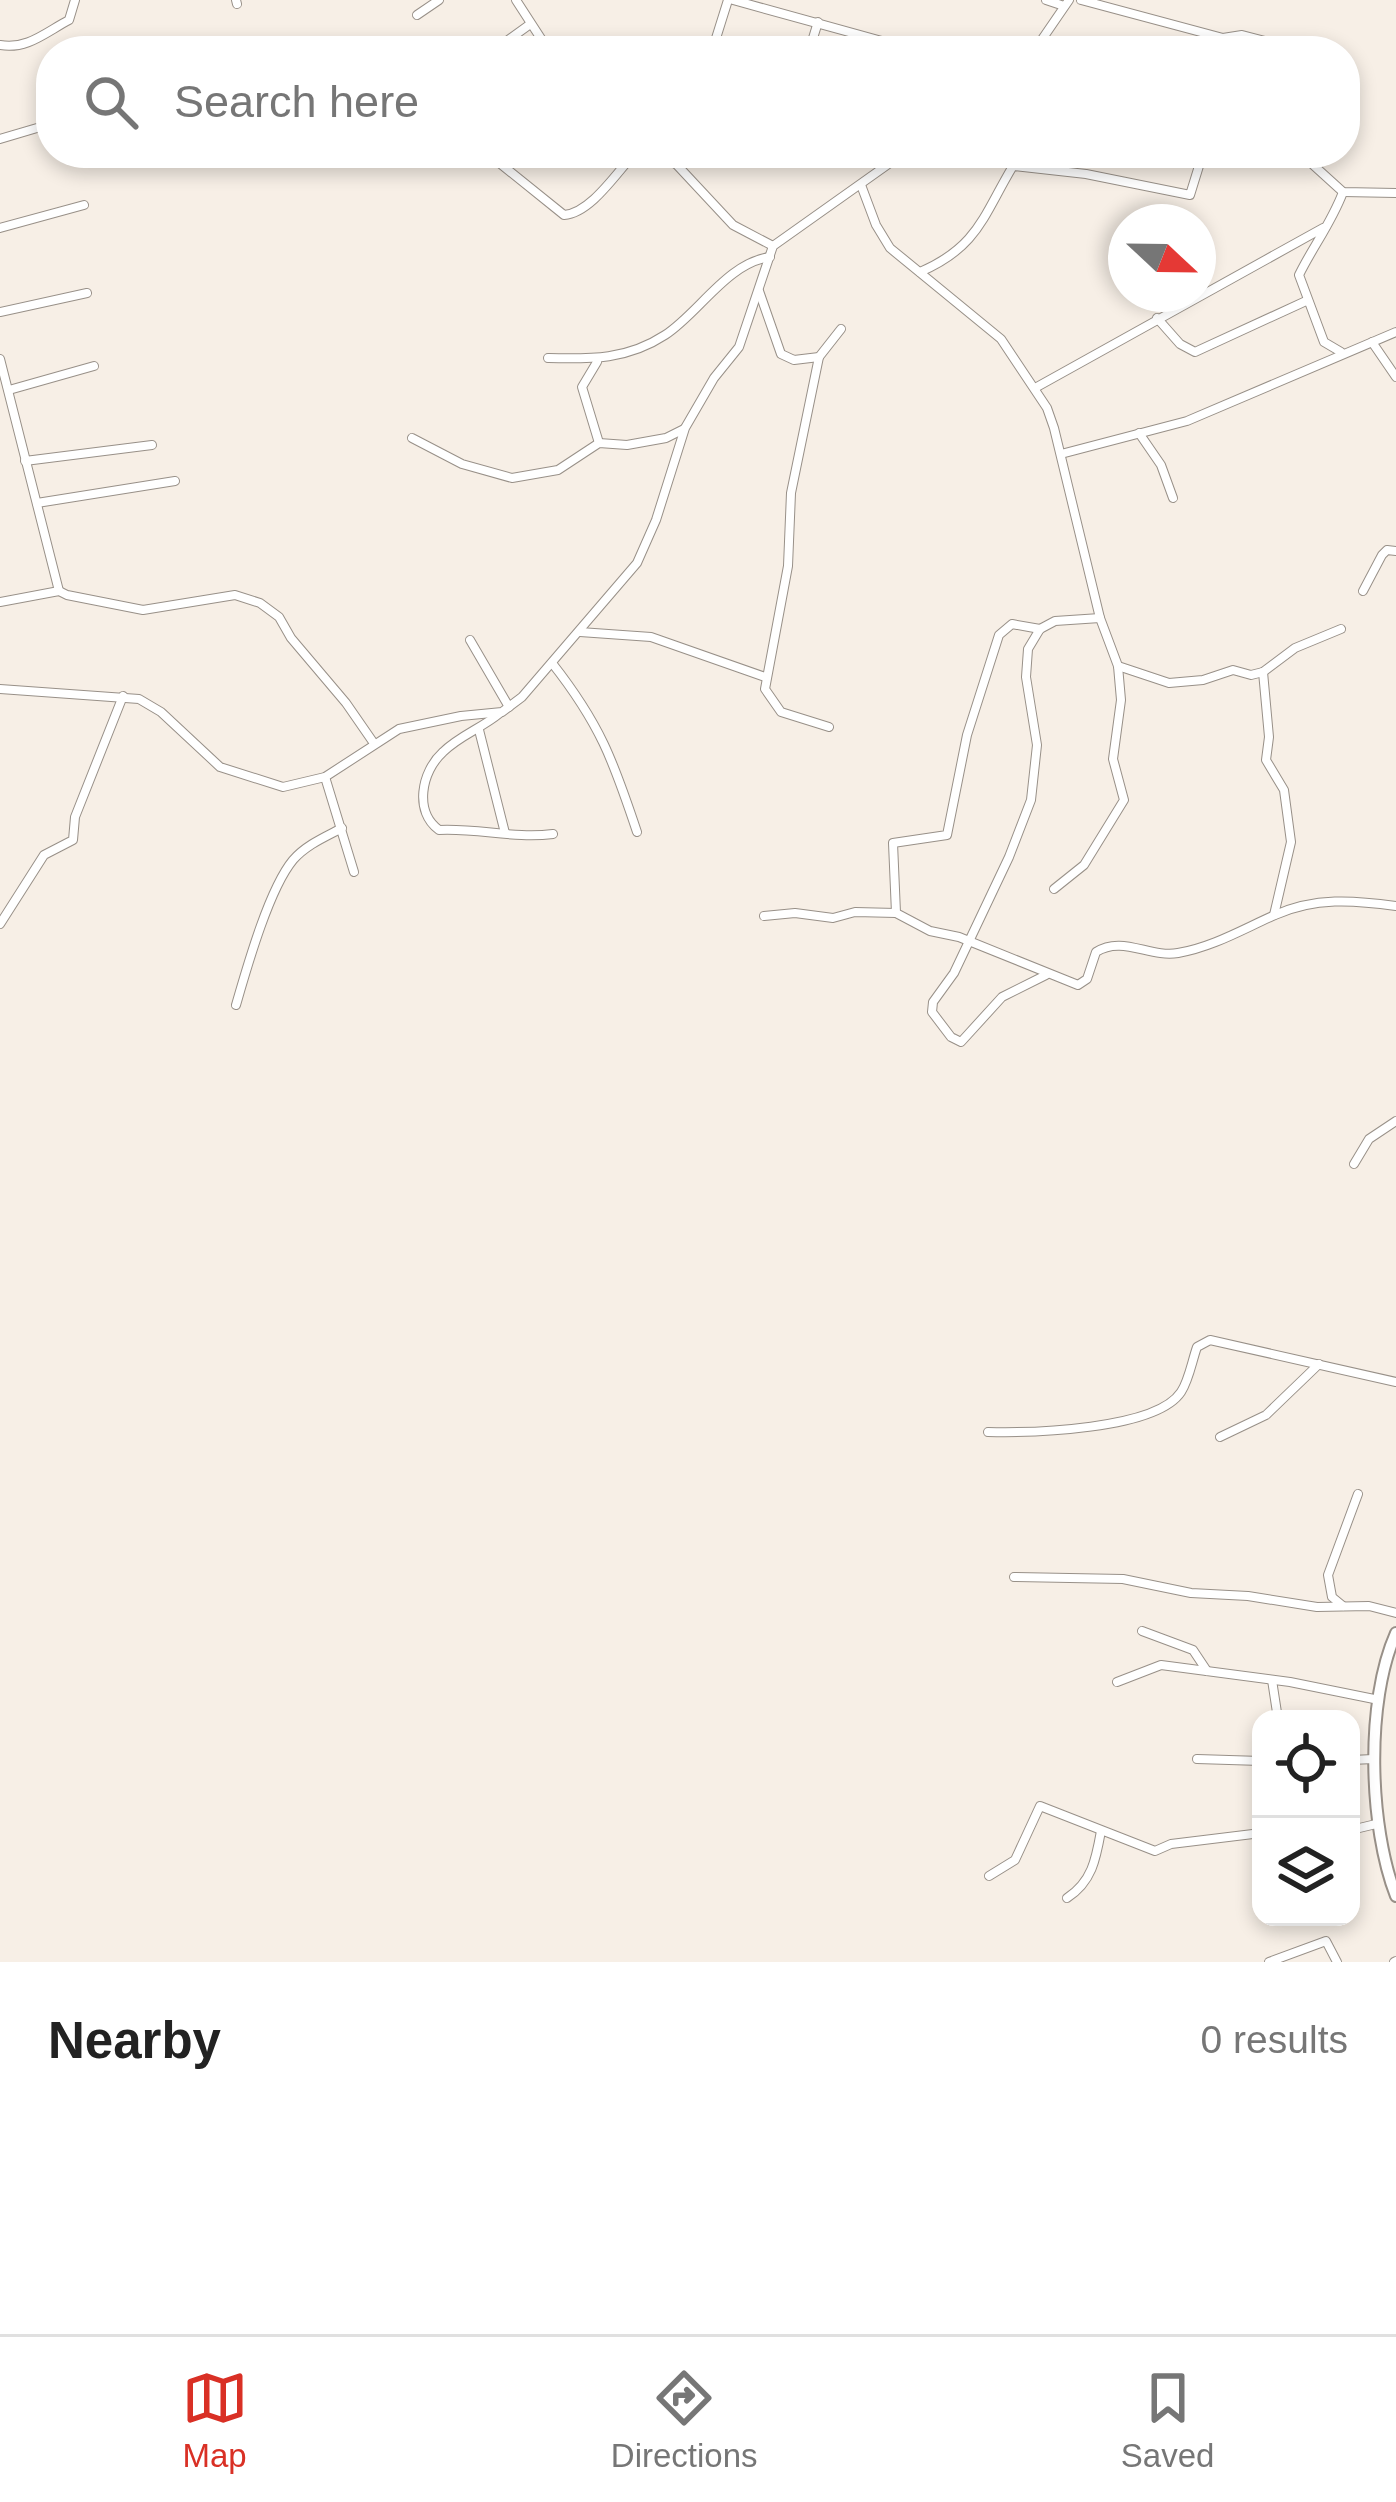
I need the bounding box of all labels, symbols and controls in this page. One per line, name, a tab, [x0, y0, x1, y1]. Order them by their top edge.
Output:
search box	[36, 36, 1360, 168]
icon: search	[78, 69, 144, 135]
text: Search here	[174, 76, 419, 127]
north arrow	[1108, 204, 1216, 312]
map controls	[1252, 1710, 1360, 1926]
button: locate	[1252, 1710, 1360, 1818]
button: layers	[1252, 1818, 1360, 1926]
text: Nearby	[48, 2012, 221, 2069]
text: 0 results	[1201, 2018, 1348, 2061]
tab: Map	[182, 2365, 248, 2475]
tab: Directions	[611, 2365, 758, 2475]
tab: Saved	[1121, 2365, 1214, 2475]

